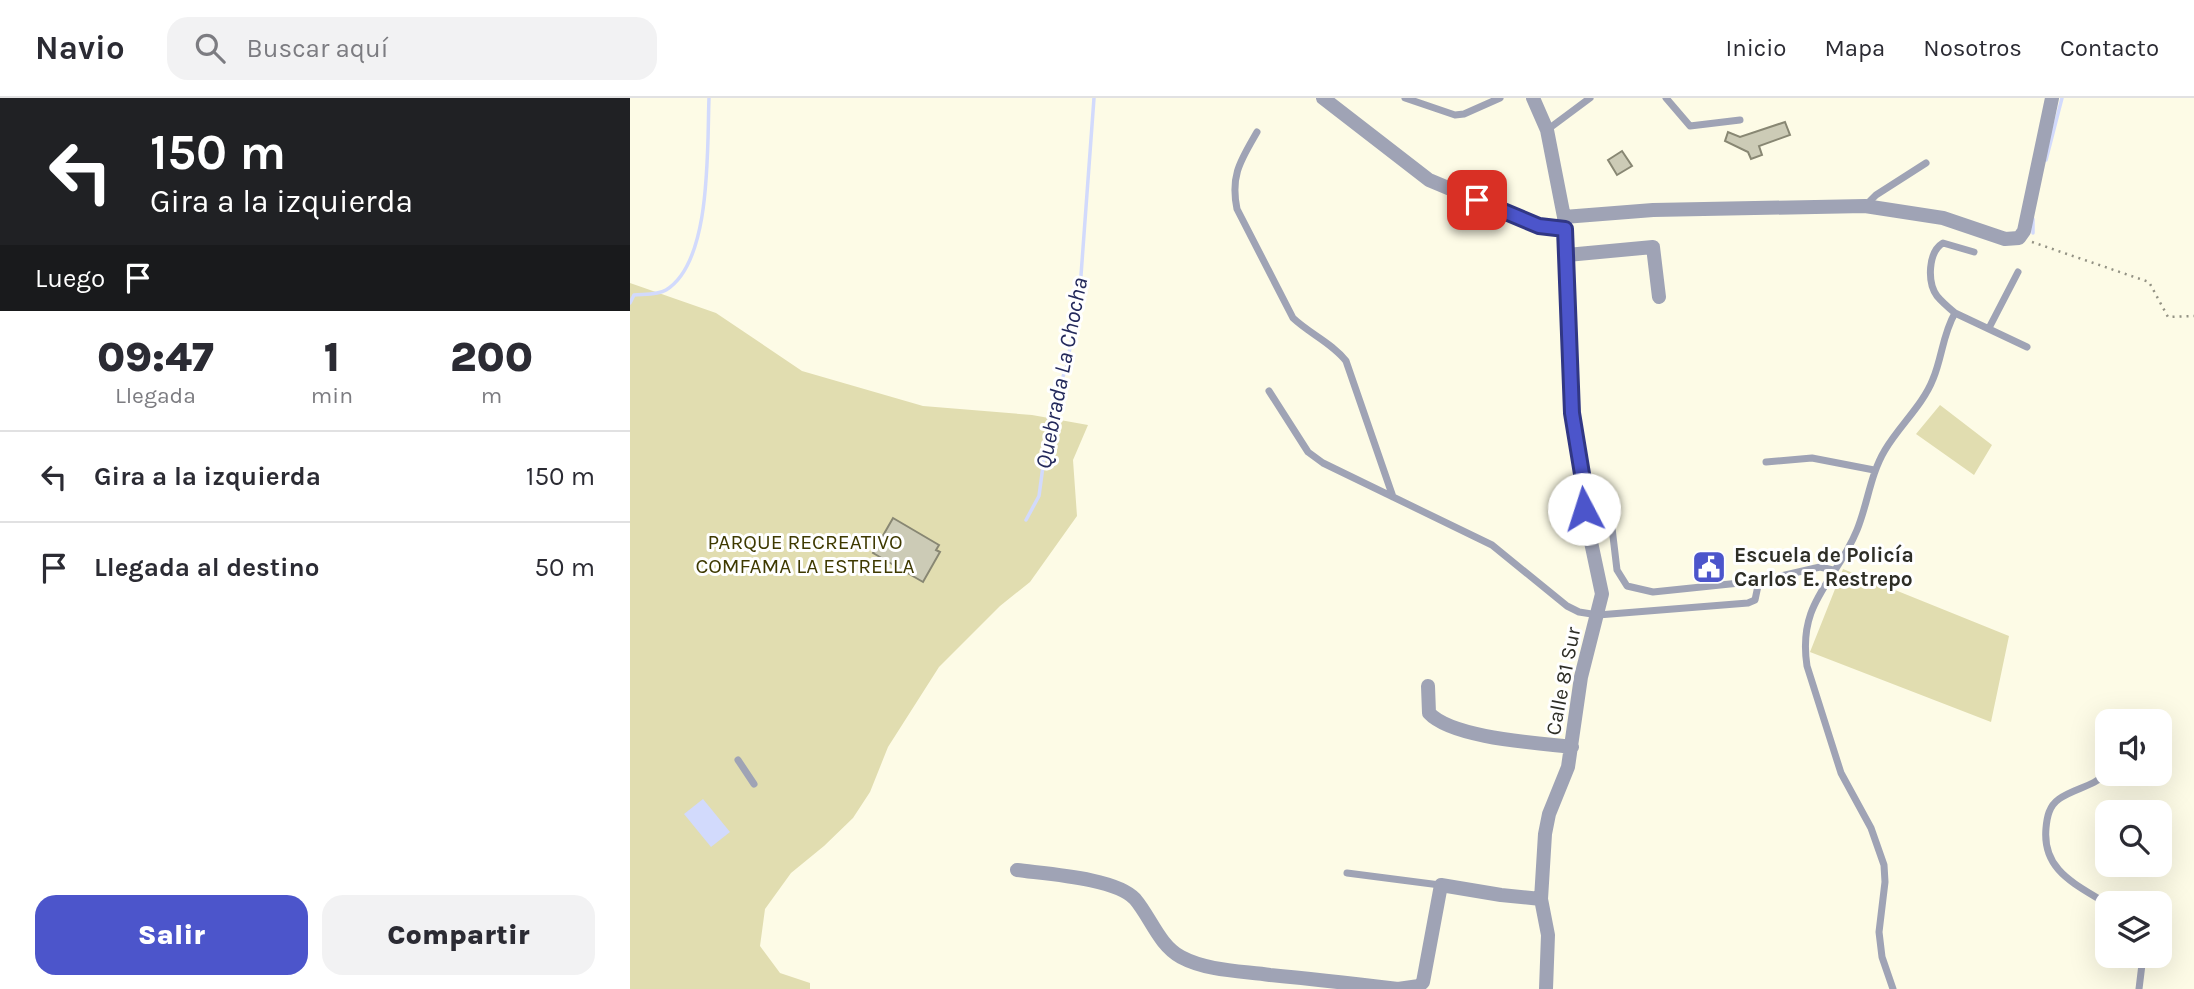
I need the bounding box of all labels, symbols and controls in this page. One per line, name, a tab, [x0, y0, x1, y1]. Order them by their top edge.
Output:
search box	[167, 17, 657, 80]
text: Navio	[35, 29, 125, 67]
icon: search	[191, 29, 229, 67]
text: Buscar aquí	[247, 33, 388, 64]
text: Inicio	[1725, 34, 1786, 62]
text: Mapa	[1824, 34, 1885, 62]
text: Nosotros	[1923, 34, 2022, 62]
text: Contacto	[2060, 34, 2159, 62]
text: 150 m	[150, 124, 286, 181]
icon: left	[35, 126, 126, 217]
pin	[1447, 170, 1507, 230]
icon: arrive	[1458, 181, 1496, 219]
text: Gira a la izquierda	[150, 183, 413, 220]
icon: arrive	[119, 259, 157, 297]
text: Luego	[35, 263, 105, 294]
water label: Quebrada La Chocha	[1030, 275, 1093, 471]
text: 09:47	[97, 332, 214, 382]
text: 1	[324, 332, 340, 382]
text: 200	[450, 332, 533, 382]
text: Llegada	[115, 382, 196, 409]
text: min	[311, 382, 353, 409]
text: m	[481, 382, 502, 409]
icon: left	[35, 458, 73, 496]
text: Gira a la izquierda	[94, 461, 321, 492]
text: 150 m	[526, 461, 595, 492]
position arrow	[1547, 472, 1621, 546]
park label: PARQUE RECREATIVO COMFAMA LA ESTRELLA	[695, 530, 915, 578]
place label: Escuela de Policía Carlos E. Restrepo	[1734, 543, 1914, 591]
public building icon: Escuela de Policía Carlos E. Restrepo	[1690, 548, 1728, 586]
icon: arrive	[35, 549, 73, 587]
text: Llegada al destino	[94, 552, 320, 583]
text: 50 m	[534, 552, 595, 583]
street label: Calle 81 Sur	[1541, 624, 1585, 737]
map controls	[2095, 709, 2172, 968]
button: sound	[2095, 709, 2172, 786]
button: search	[2095, 800, 2172, 877]
button: layers	[2095, 891, 2172, 968]
button: Salir	[35, 895, 308, 975]
button: Compartir	[322, 895, 595, 975]

